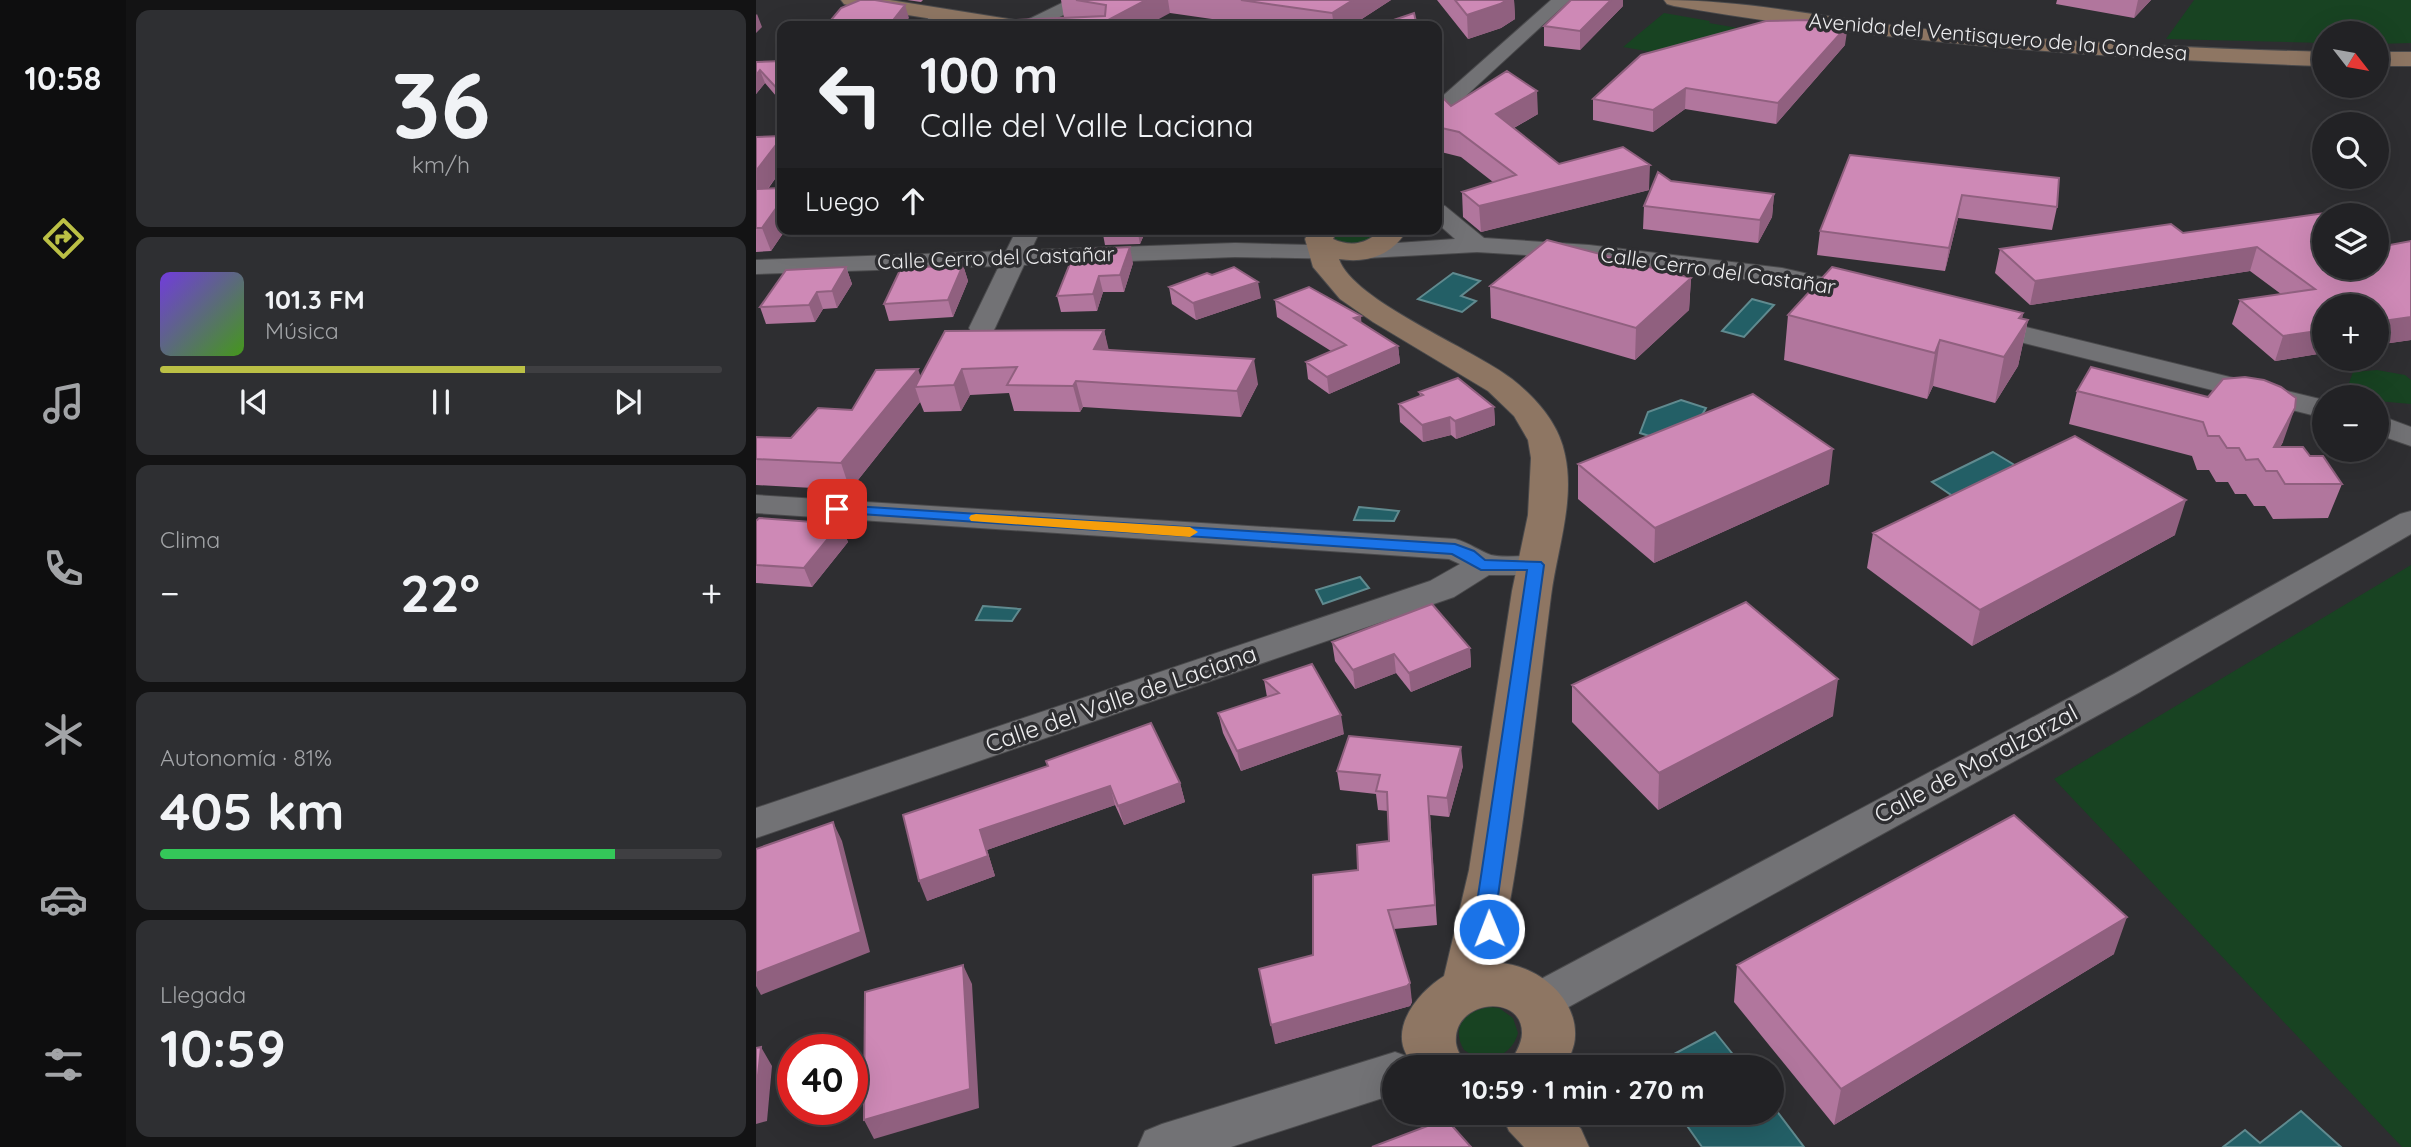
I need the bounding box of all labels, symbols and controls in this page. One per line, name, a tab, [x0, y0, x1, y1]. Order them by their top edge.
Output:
street label: Avenida del Ventisquero de la Condesa	[1808, 6, 2188, 66]
north arrow	[2312, 21, 2389, 98]
map controls	[2312, 21, 2389, 462]
text: 100 m	[920, 44, 1058, 105]
text: 36	[391, 47, 491, 161]
icon: left	[805, 49, 896, 140]
text: 10:58	[25, 58, 101, 98]
text: Calle del Valle Laciana	[920, 105, 1254, 145]
button: search	[2312, 112, 2389, 189]
text: km/h	[412, 150, 470, 179]
icon: ahead	[894, 182, 932, 220]
text: Luego	[805, 185, 880, 218]
button: layers	[2312, 203, 2389, 280]
icon: directions	[39, 214, 88, 263]
street label: Calle Cerro del Castañar	[877, 240, 1115, 274]
street label: Calle Cerro del Castañar	[1599, 241, 1838, 299]
text: 101.3 FM	[265, 283, 365, 316]
button: +	[2312, 294, 2389, 371]
text: Música	[265, 316, 339, 345]
icon: music	[39, 379, 88, 428]
icon: previous	[235, 383, 273, 421]
icon: pause	[422, 383, 460, 421]
icon: next	[609, 383, 647, 421]
button: −	[2312, 385, 2389, 462]
pin	[807, 479, 867, 539]
icon: arrive	[818, 490, 856, 528]
text: Clima	[160, 525, 220, 554]
icon: phone	[39, 544, 88, 593]
text: 22°	[400, 560, 480, 625]
text: −	[160, 569, 180, 617]
text: +	[701, 569, 722, 617]
street label: Calle del Valle de Laciana	[981, 637, 1260, 759]
street label: Calle de Moralzarzal	[1869, 697, 2082, 829]
icon: climate	[39, 710, 88, 759]
text: Autonomía · 81%	[160, 743, 332, 772]
text: 405 km	[160, 778, 345, 843]
icon: car	[39, 875, 88, 924]
position arrow	[1452, 892, 1526, 966]
text: Llegada	[160, 980, 246, 1009]
text: 10:59	[160, 1015, 286, 1080]
speed limit sign: 40	[777, 1034, 868, 1125]
icon: filters	[39, 1040, 88, 1089]
text: 10:59 · 1 min · 270 m	[1462, 1073, 1704, 1106]

